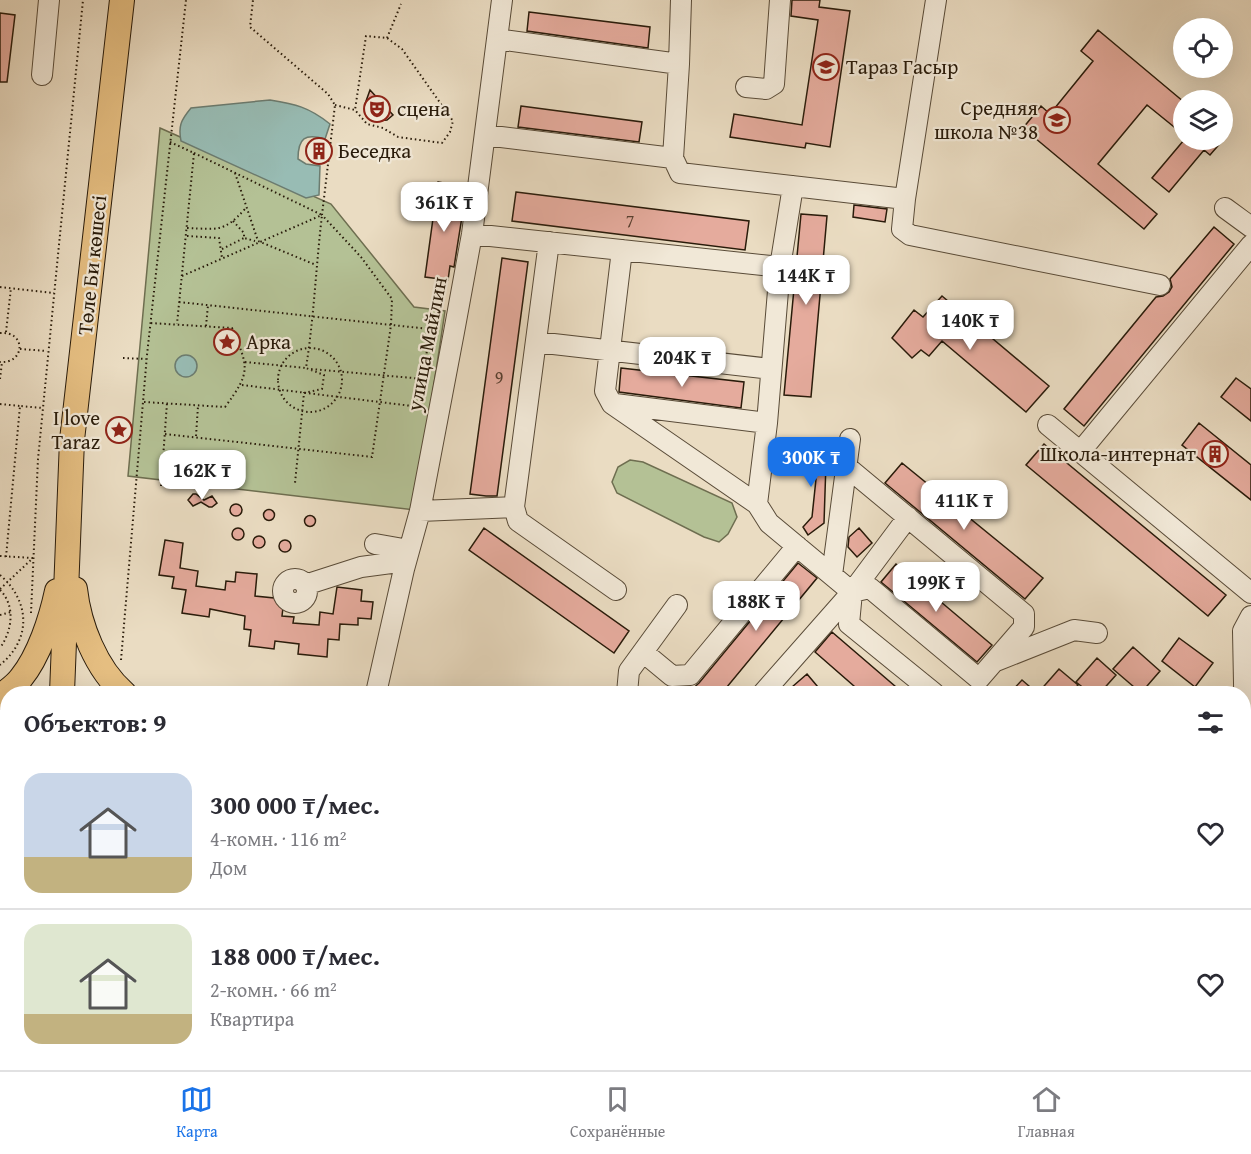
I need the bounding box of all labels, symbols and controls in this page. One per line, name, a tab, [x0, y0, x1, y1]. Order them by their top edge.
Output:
map controls	[1173, 18, 1233, 150]
button: locate	[1173, 18, 1233, 78]
place label: Тараз Гасыр	[846, 51, 958, 82]
school or university icon: Тараз Гасыр	[811, 52, 841, 82]
button: layers	[1173, 90, 1233, 150]
place label: Средняя школа №38	[934, 92, 1038, 147]
place label: сцена	[397, 93, 450, 124]
theatre icon: сцена	[362, 94, 392, 124]
school or university icon: Средняя школа №38	[1042, 105, 1072, 135]
place label: Беседка	[338, 135, 411, 166]
building icon: Беседка	[304, 136, 334, 166]
pin: 361K ₸	[395, 182, 493, 233]
text: 361K ₸	[415, 187, 473, 216]
street label: Төле Би көшесі	[69, 194, 114, 336]
house number: 7	[626, 207, 634, 234]
pin: 144K ₸	[757, 255, 855, 306]
text: 144K ₸	[777, 260, 835, 289]
street label: улица Майлин	[398, 274, 455, 415]
pin: 140K ₸	[921, 300, 1019, 351]
text: 140K ₸	[941, 305, 999, 334]
place label: Арка	[246, 326, 291, 357]
place icon: Арка	[212, 327, 242, 357]
pin: 204K ₸	[633, 337, 731, 388]
text: 204K ₸	[653, 342, 711, 371]
house number: 9	[495, 364, 503, 391]
place label: I love Taraz	[52, 402, 100, 457]
place icon: I love Taraz	[104, 415, 134, 445]
pin: 300K ₸	[762, 437, 860, 488]
place label: Школа-интернат	[1040, 438, 1196, 469]
building icon: Школа-интернат	[1200, 439, 1230, 469]
text: 300K ₸	[782, 442, 840, 471]
pin: 162K ₸	[153, 450, 251, 501]
text: 162K ₸	[173, 455, 231, 484]
pin: 411K ₸	[915, 480, 1013, 531]
text: 411K ₸	[935, 485, 993, 514]
pin: 199K ₸	[887, 562, 985, 613]
text: 199K ₸	[907, 567, 965, 596]
pin: 188K ₸	[707, 581, 805, 632]
text: 188K ₸	[727, 586, 785, 615]
text: Объектов: 9	[24, 703, 167, 742]
icon: filters	[1194, 706, 1227, 739]
text: 300 000 ₸/мес.	[210, 785, 380, 824]
icon: home	[72, 797, 144, 869]
icon: heart	[1194, 817, 1227, 850]
text: 4-комн. · 116 m²	[210, 824, 346, 853]
text: Дом	[210, 853, 247, 882]
text: 188 000 ₸/мес.	[210, 936, 380, 975]
icon: home	[72, 948, 144, 1020]
icon: heart	[1194, 968, 1227, 1001]
text: 2-комн. · 66 m²	[210, 975, 337, 1004]
text: Квартира	[210, 1004, 294, 1033]
tab: Карта	[176, 1083, 218, 1143]
tab: Сохранённые	[570, 1083, 665, 1143]
tab: Главная	[1018, 1083, 1075, 1143]

